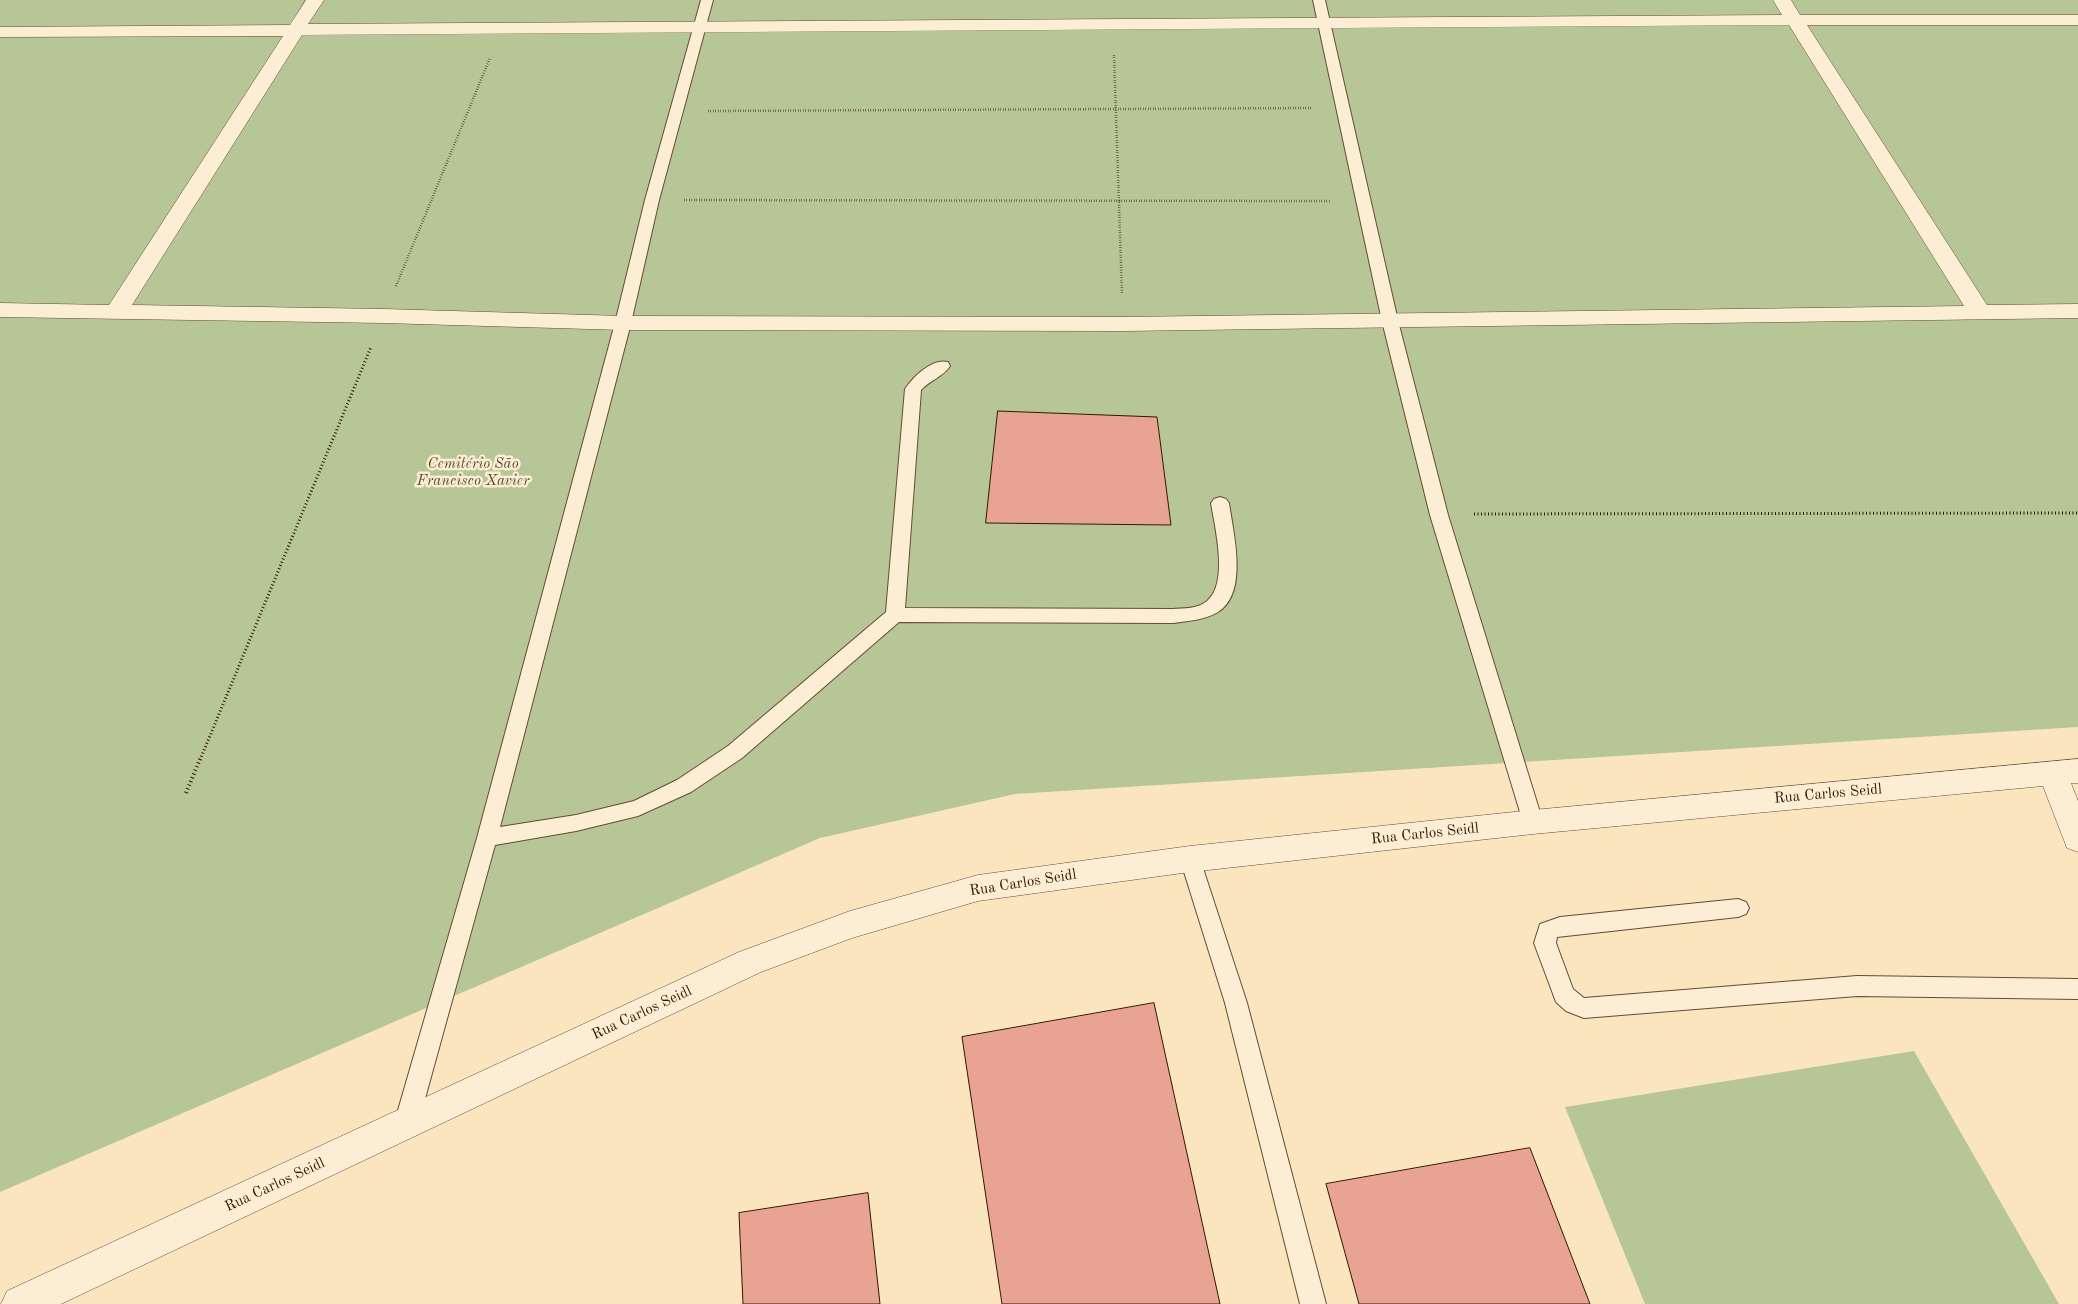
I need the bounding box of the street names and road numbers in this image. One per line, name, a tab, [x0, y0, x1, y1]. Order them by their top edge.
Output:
street label: Rua Carlos Seidl	[1773, 780, 1883, 808]
street label: Rua Carlos Seidl	[1370, 819, 1480, 849]
street label: Rua Carlos Seidl	[968, 866, 1078, 900]
street label: Rua Carlos Seidl	[589, 982, 695, 1044]
street label: Rua Carlos Seidl	[222, 1154, 328, 1216]

